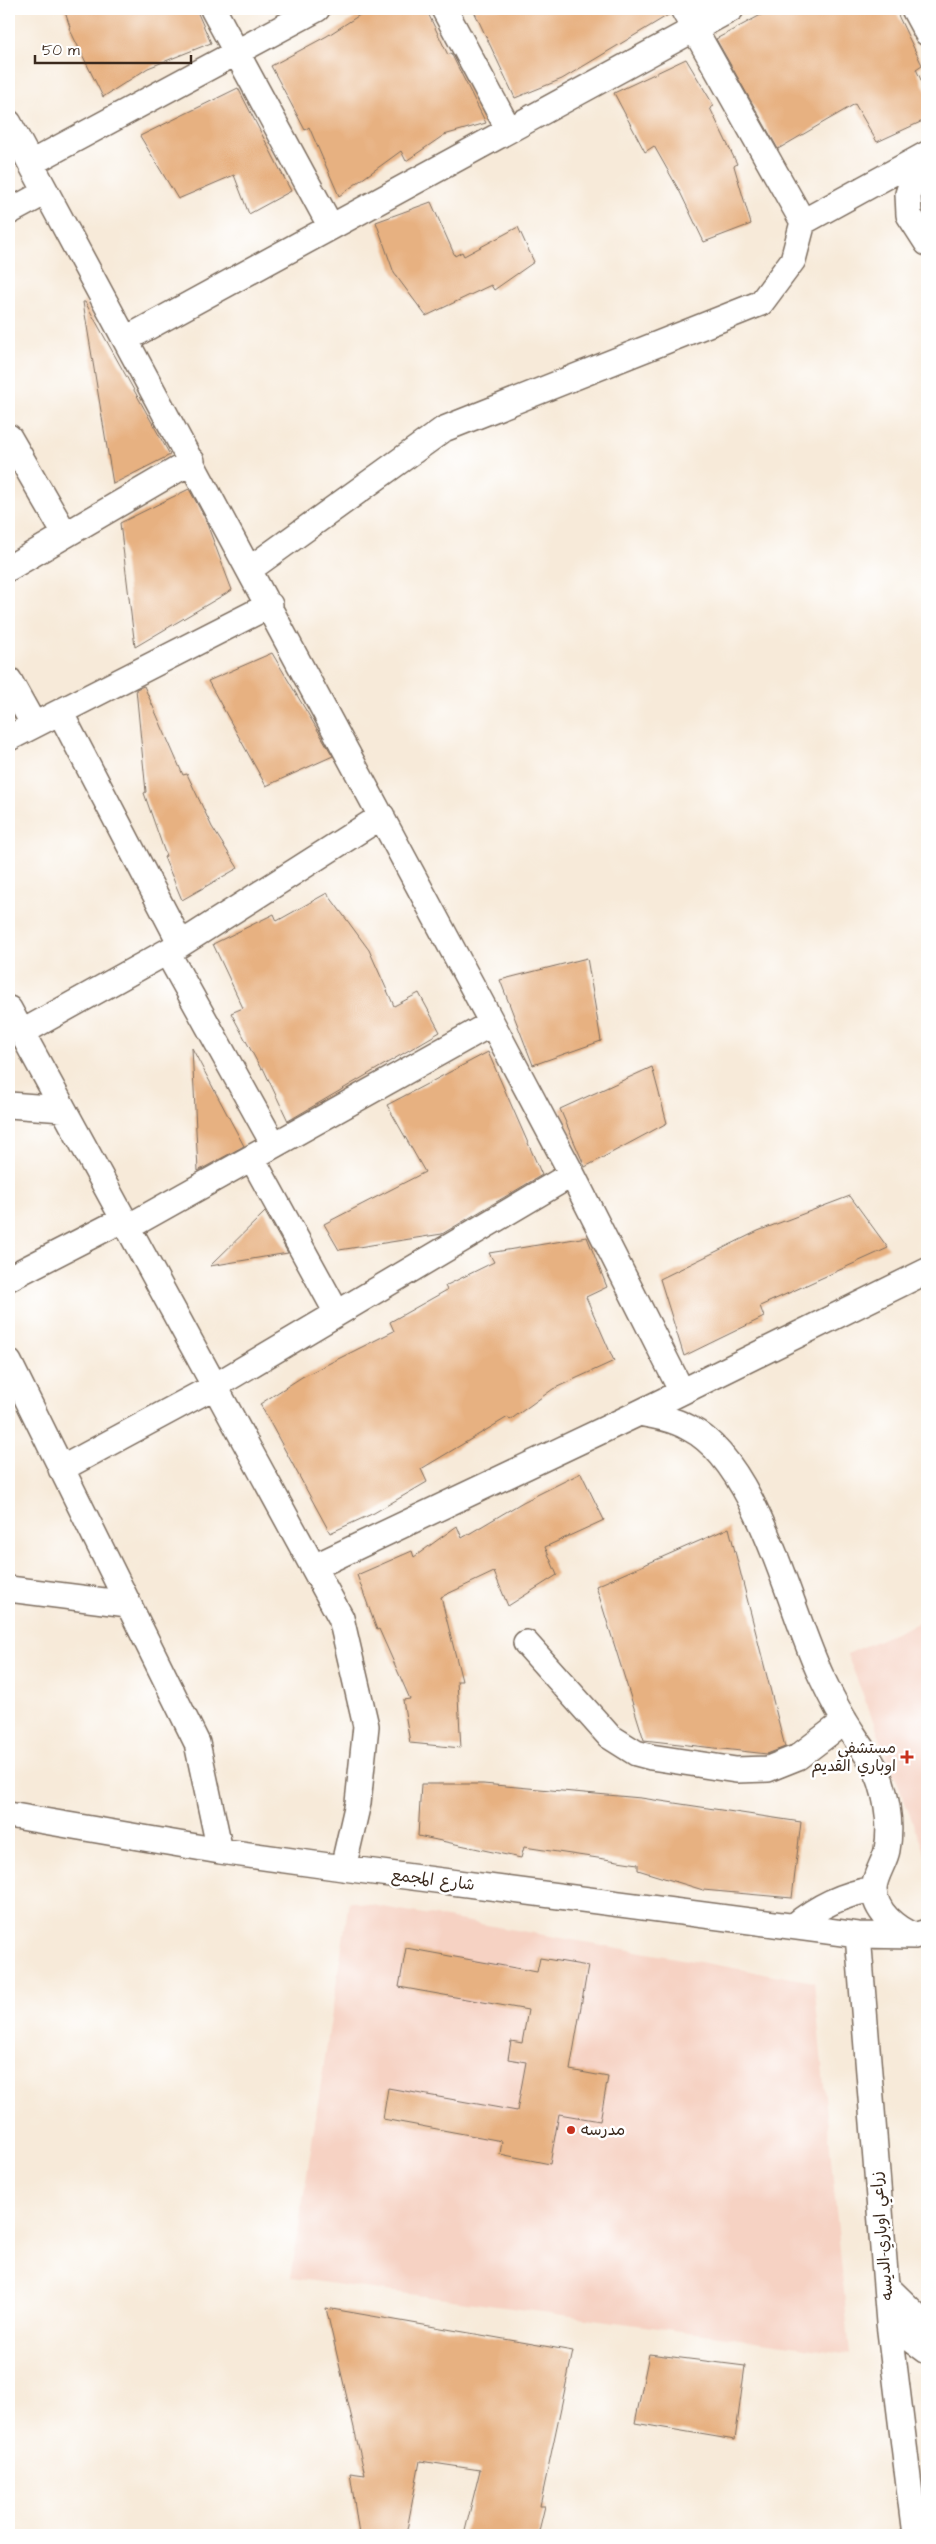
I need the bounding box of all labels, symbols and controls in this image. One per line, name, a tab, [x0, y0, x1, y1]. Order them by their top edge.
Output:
scale bar	[35, 32, 191, 64]
text: 50 m	[42, 40, 80, 61]
place label: مستشفي اوباري القديم	[811, 1737, 896, 1778]
marker: مستشفي اوباري القديم	[900, 1750, 914, 1764]
street label: شارع المجمع	[390, 1864, 476, 1896]
place label: مدرسه	[581, 2119, 625, 2141]
marker: مدرسه	[565, 2124, 577, 2136]
street label: زراعي اوباري-الديسه	[865, 2170, 902, 2302]

